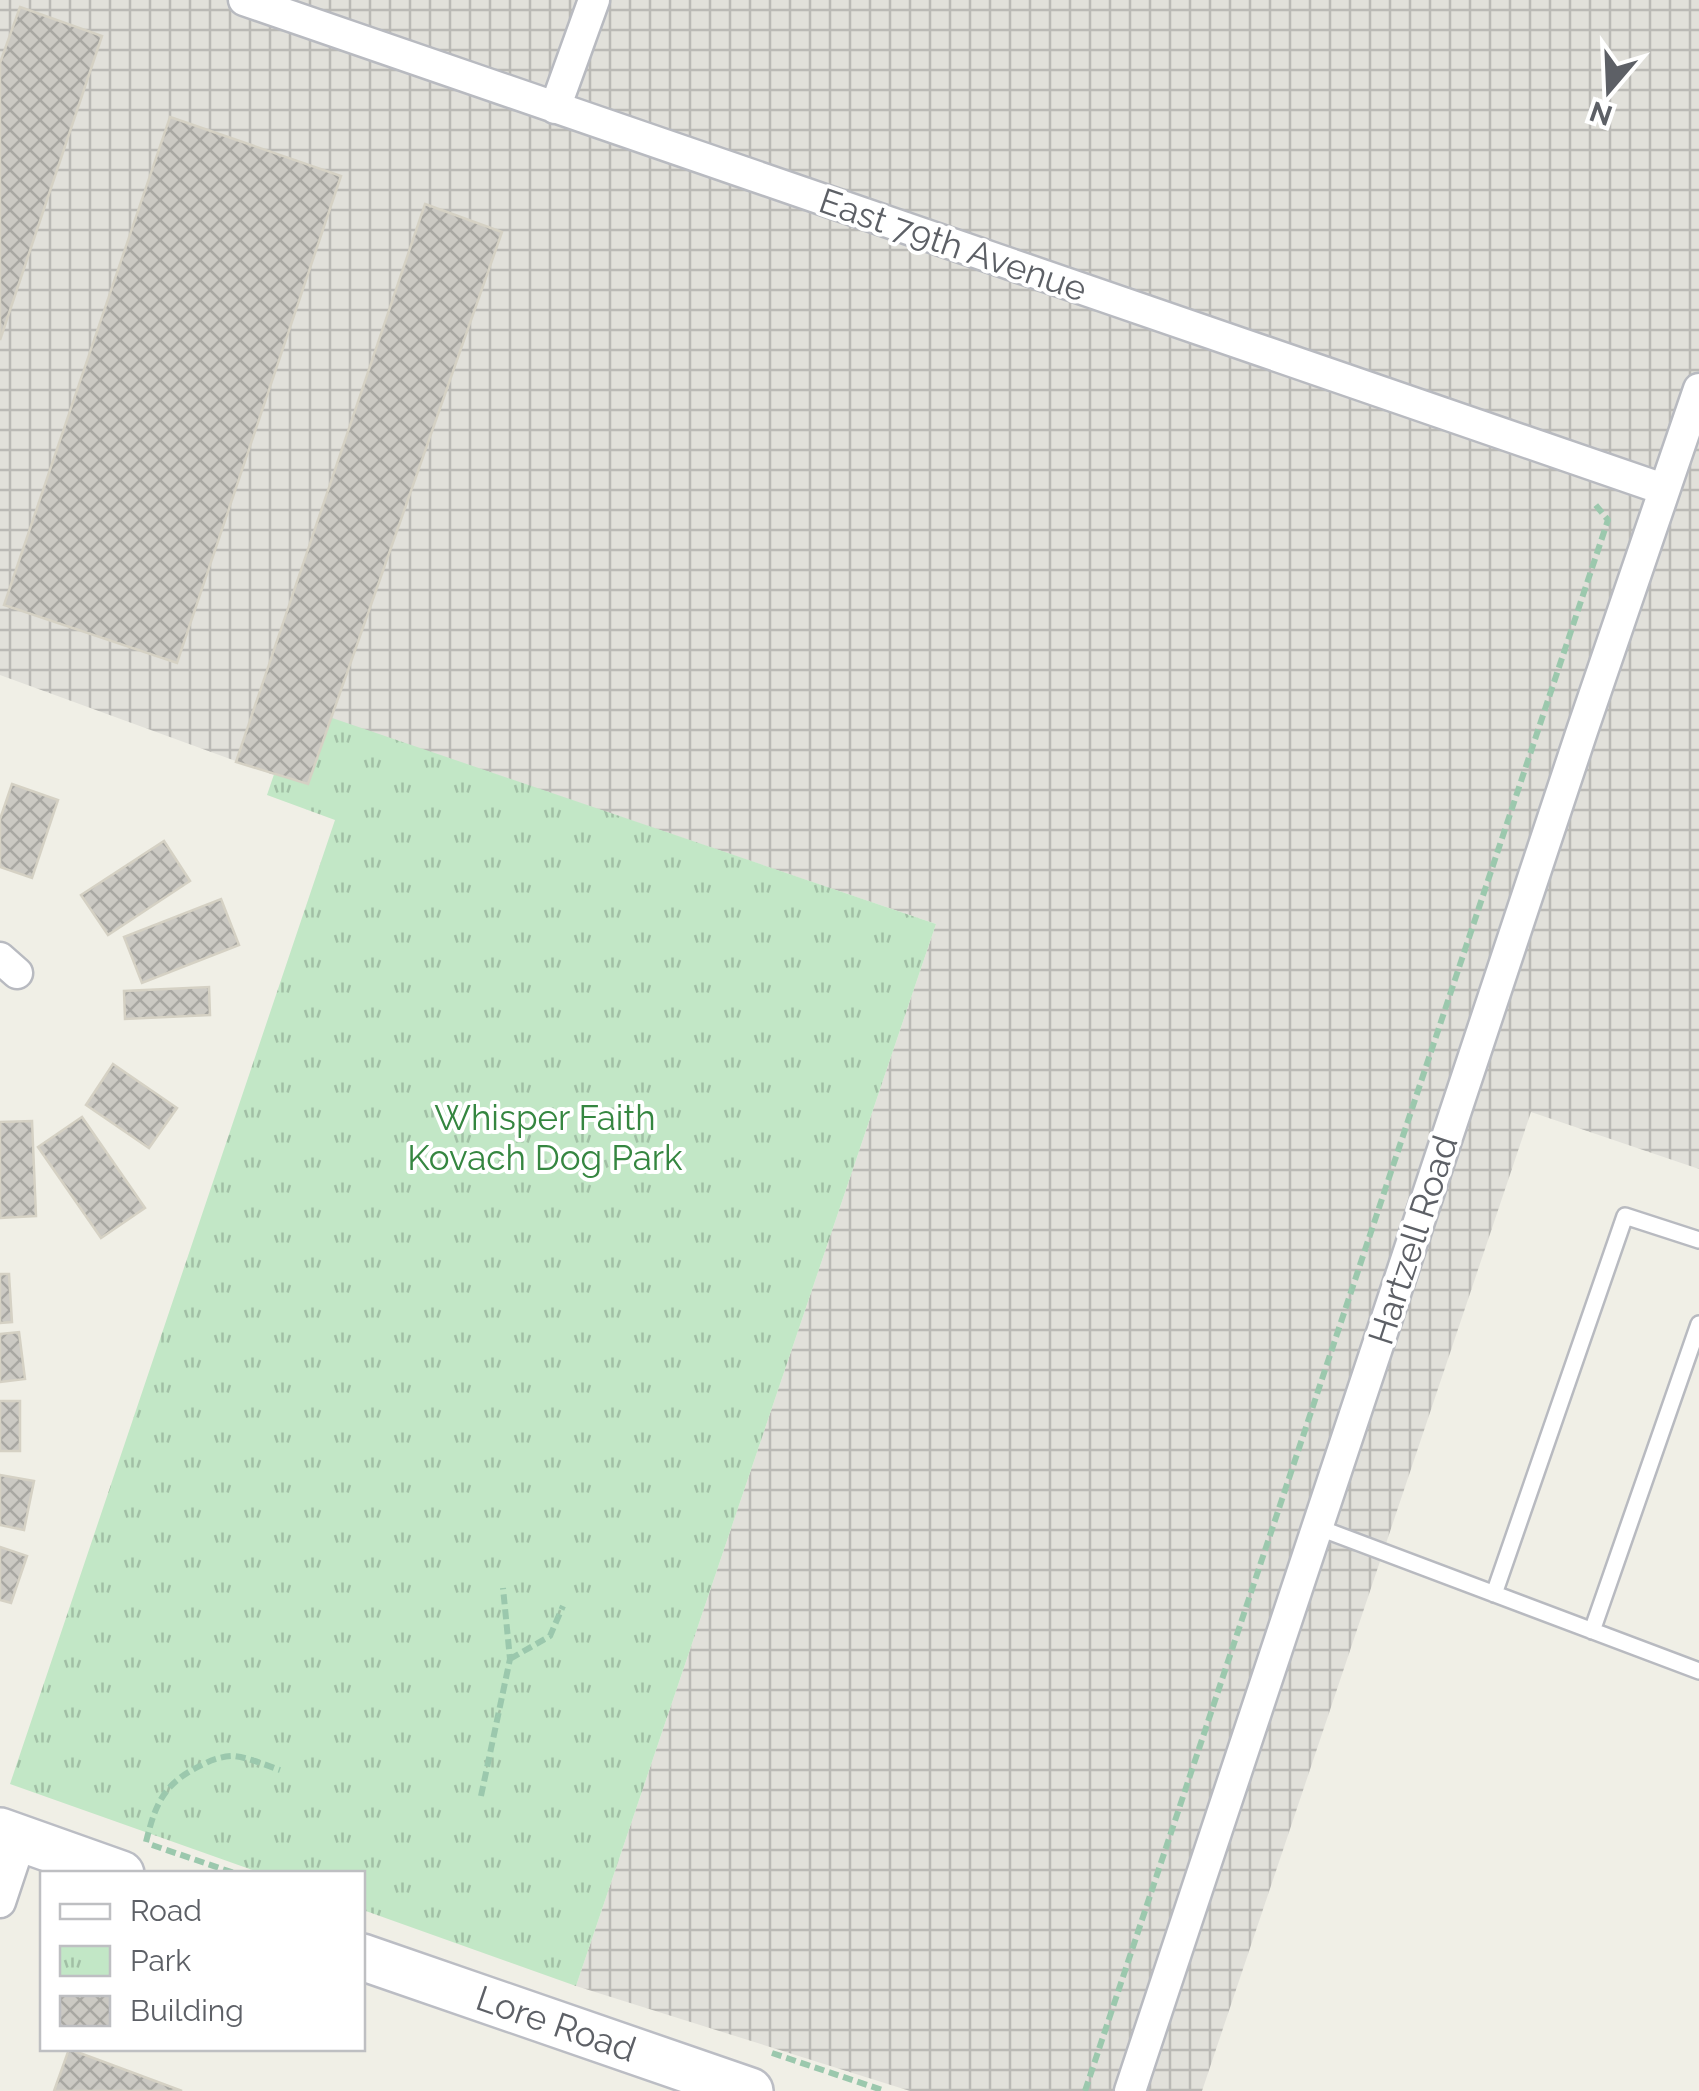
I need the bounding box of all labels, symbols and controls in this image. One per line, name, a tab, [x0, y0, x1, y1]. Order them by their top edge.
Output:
north arrow	[1559, 40, 1659, 140]
text: N	[1586, 94, 1617, 132]
street label: East 79th Avenue	[814, 180, 1092, 309]
park label: Whisper Faith Kovach Dog Park	[407, 1097, 683, 1178]
street label: Hartzell Road	[1360, 1130, 1466, 1349]
legend	[40, 1871, 365, 2051]
text: Road	[130, 1893, 202, 1928]
text: Park	[130, 1943, 191, 1978]
street label: Lore Road	[471, 1977, 641, 2070]
text: Building	[130, 1993, 244, 2028]

